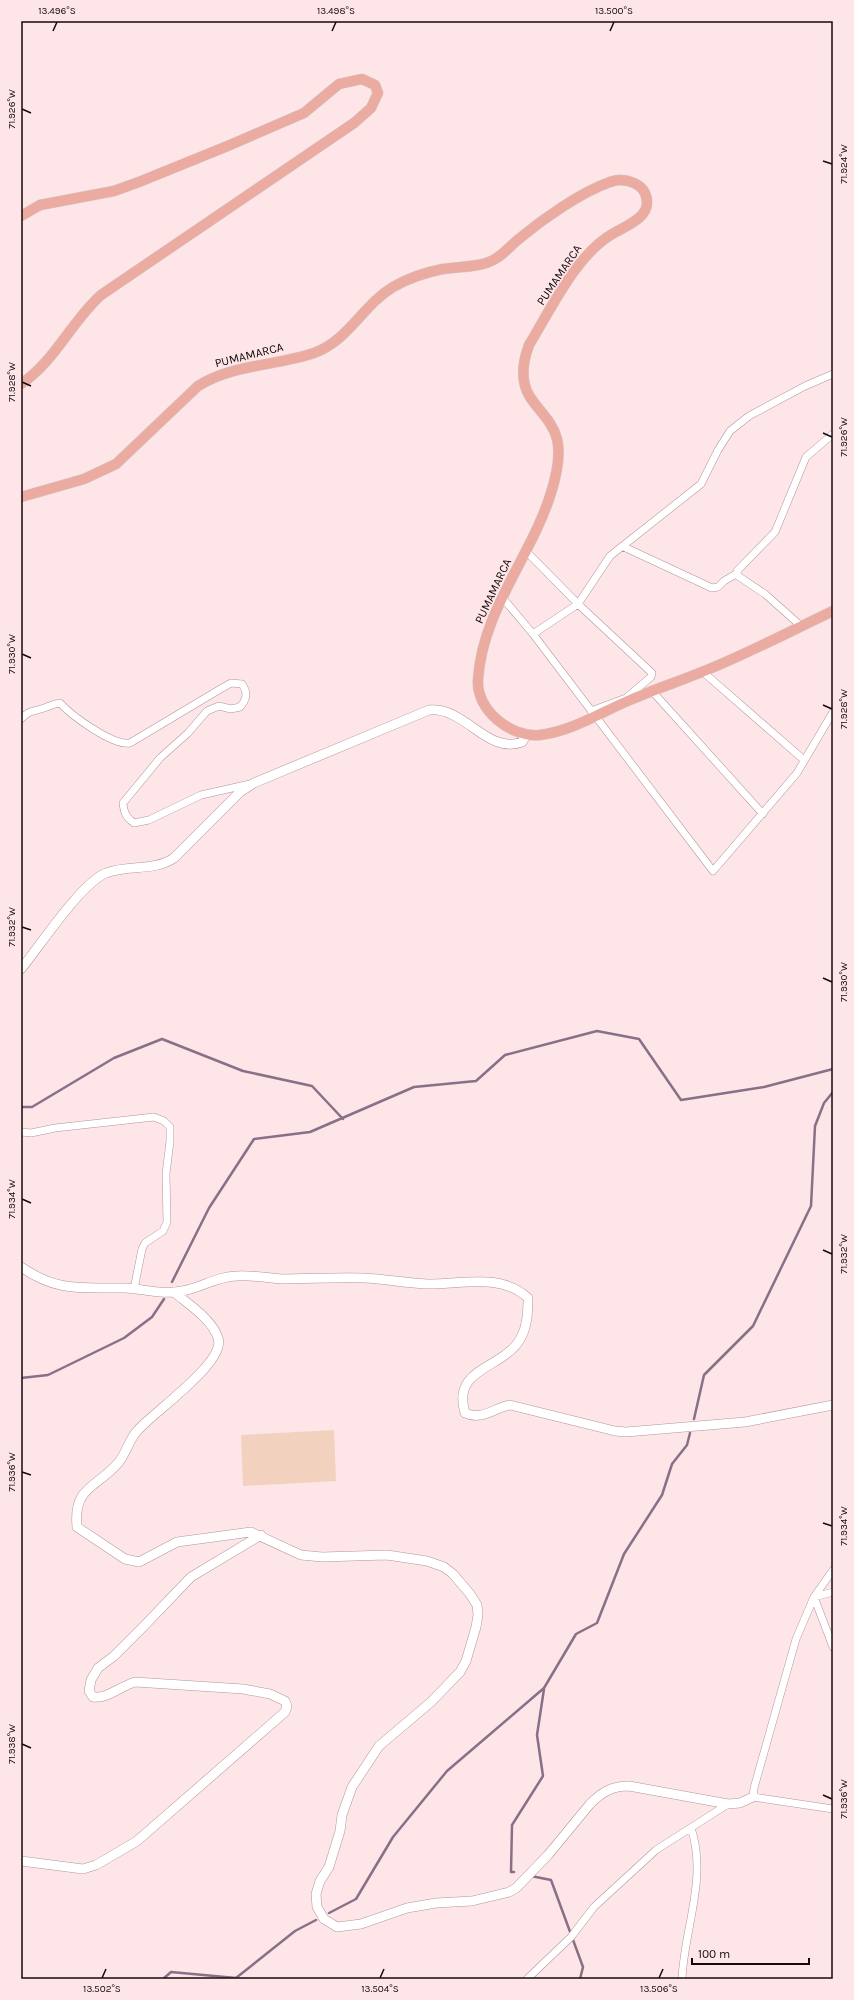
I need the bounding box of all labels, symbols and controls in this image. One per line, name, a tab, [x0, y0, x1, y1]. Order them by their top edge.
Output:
text: 13.496°S	[38, 5, 76, 17]
text: 13.498°S	[317, 5, 355, 17]
text: 13.500°S	[595, 5, 633, 17]
text: 71.926°W	[6, 89, 18, 129]
text: 71.924°W	[838, 144, 850, 184]
street label: PUMAMARCA	[534, 242, 584, 308]
street label: PUMAMARCA	[213, 340, 285, 370]
text: 71.928°W	[6, 362, 18, 402]
text: 71.926°W	[838, 417, 850, 457]
street label: PUMAMARCA	[472, 556, 514, 626]
text: 71.930°W	[6, 634, 18, 674]
text: 71.928°W	[838, 689, 850, 729]
text: 71.932°W	[6, 907, 18, 947]
text: 71.930°W	[838, 962, 850, 1002]
text: 71.934°W	[6, 1179, 18, 1219]
text: 71.932°W	[838, 1234, 850, 1274]
text: 71.936°W	[6, 1452, 18, 1492]
text: 71.934°W	[838, 1506, 850, 1546]
text: 71.938°W	[6, 1724, 18, 1764]
text: 71.936°W	[838, 1779, 850, 1819]
scale bar	[692, 1940, 809, 1966]
text: 100 m	[698, 1947, 730, 1961]
text: 13.502°S	[83, 1983, 121, 1995]
text: 13.504°S	[361, 1983, 399, 1995]
text: 13.506°S	[640, 1983, 678, 1995]

